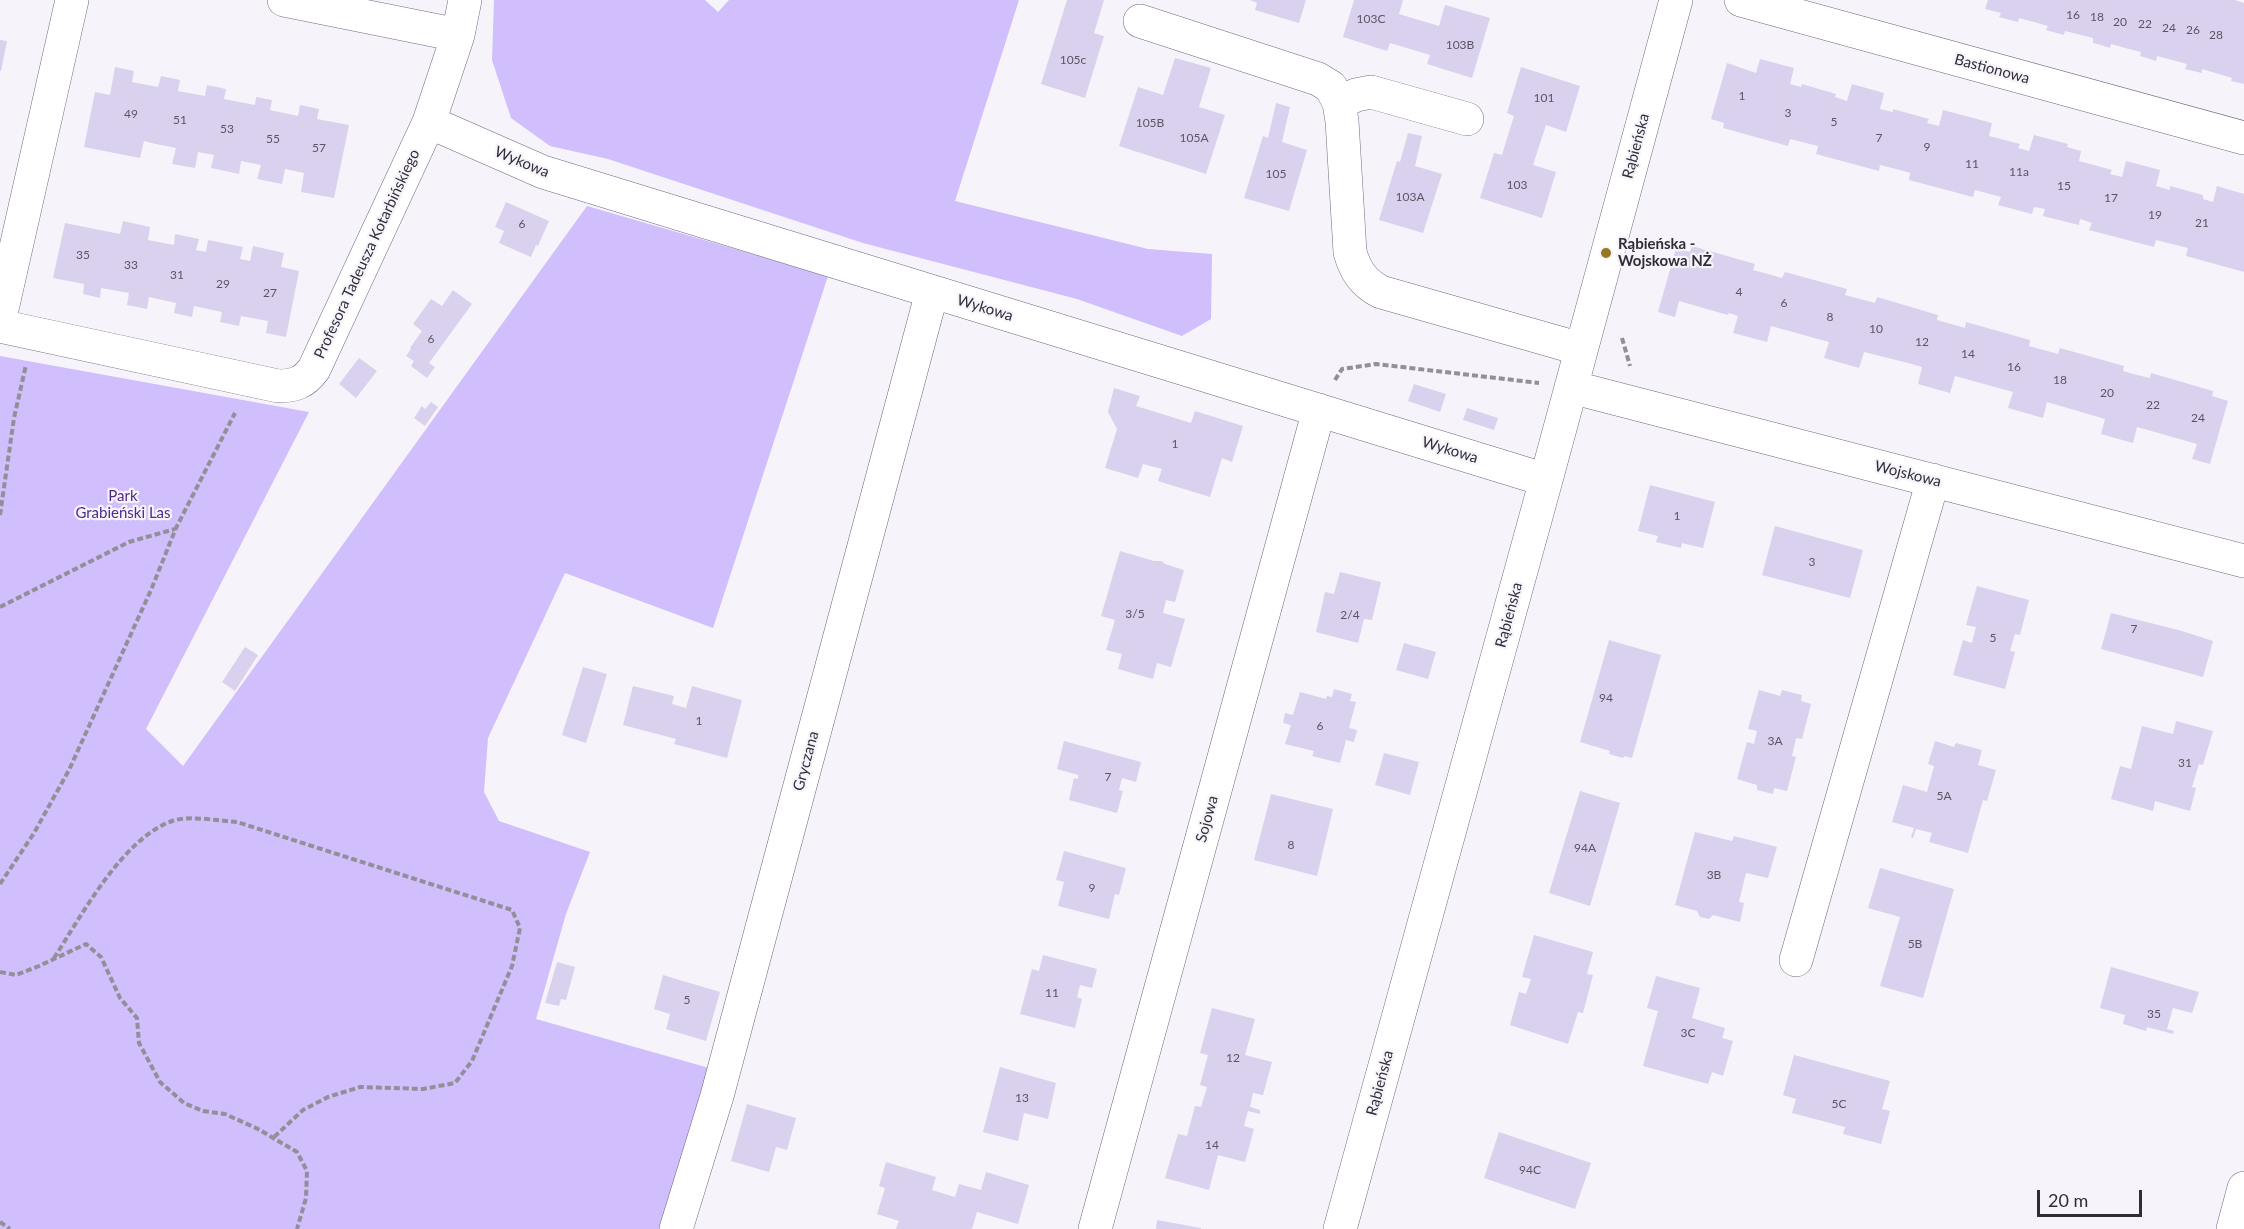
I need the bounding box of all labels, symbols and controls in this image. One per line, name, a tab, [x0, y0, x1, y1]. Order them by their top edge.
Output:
house number: 16	[2066, 8, 2080, 22]
house number: 18	[2090, 10, 2104, 24]
house number: 103C	[1357, 12, 1385, 26]
house number: 20	[2113, 15, 2127, 29]
house number: 22	[2138, 17, 2152, 31]
house number: 24	[2162, 21, 2176, 35]
house number: 26	[2186, 23, 2200, 37]
house number: 28	[2209, 28, 2223, 42]
house number: 103B	[1446, 38, 1474, 52]
street label: Bastionowa	[1952, 50, 2032, 88]
house number: 105c	[1060, 53, 1086, 67]
house number: 1	[1739, 89, 1745, 103]
house number: 101	[1534, 91, 1554, 105]
house number: 3	[1785, 106, 1791, 120]
house number: 49	[124, 107, 138, 121]
street label: Rąbieńska	[1619, 112, 1653, 180]
house number: 51	[173, 113, 187, 127]
house number: 5	[1831, 115, 1837, 129]
house number: 105B	[1136, 116, 1164, 130]
house number: 53	[220, 122, 234, 136]
house number: 105A	[1179, 131, 1209, 145]
house number: 7	[1876, 131, 1882, 145]
house number: 55	[266, 132, 280, 146]
house number: 9	[1924, 140, 1930, 154]
house number: 57	[312, 141, 326, 155]
street label: Wykowa	[492, 142, 552, 182]
street label: Profesora Tadeusza Kotarbińskiego	[310, 146, 424, 362]
house number: 11	[1965, 157, 1979, 171]
house number: 11a	[2009, 165, 2029, 179]
house number: 105	[1266, 167, 1286, 181]
house number: 103	[1507, 178, 1527, 192]
house number: 15	[2057, 179, 2071, 193]
house number: 103A	[1395, 190, 1425, 204]
house number: 17	[2104, 191, 2118, 205]
house number: 19	[2148, 208, 2162, 222]
house number: 21	[2195, 216, 2209, 230]
house number: 6	[519, 217, 525, 231]
place label: Rąbieńska - Wojskowa NŻ	[1618, 235, 1712, 270]
marker: Rąbieńska - Wojskowa NŻ	[1599, 246, 1613, 260]
house number: 35	[76, 248, 90, 262]
house number: 33	[124, 258, 138, 272]
house number: 31	[170, 268, 184, 282]
house number: 29	[216, 277, 230, 291]
house number: 4	[1736, 285, 1742, 299]
house number: 27	[263, 286, 277, 300]
street label: Wykowa	[955, 291, 1015, 325]
house number: 6	[1781, 296, 1787, 310]
house number: 8	[1827, 310, 1833, 324]
house number: 10	[1869, 322, 1883, 336]
house number: 6	[428, 332, 434, 346]
house number: 12	[1915, 335, 1929, 349]
house number: 14	[1961, 347, 1975, 361]
house number: 16	[2007, 360, 2021, 374]
house number: 18	[2053, 373, 2067, 387]
house number: 20	[2100, 386, 2114, 400]
house number: 22	[2146, 398, 2160, 412]
house number: 24	[2191, 411, 2205, 425]
street label: Wykowa	[1420, 433, 1480, 467]
house number: 1	[1172, 437, 1178, 451]
street label: Wojskowa	[1873, 457, 1943, 491]
park label: Park Grabieński Las	[75, 487, 171, 522]
house number: 1	[1674, 509, 1680, 523]
house number: 3	[1809, 555, 1815, 569]
street label: Rąbieńska	[1492, 581, 1526, 649]
house number: 3/5	[1125, 607, 1145, 621]
house number: 2/4	[1340, 608, 1360, 622]
house number: 7	[2131, 622, 2137, 636]
house number: 5	[1990, 631, 1996, 645]
house number: 94	[1599, 691, 1613, 705]
house number: 1	[696, 714, 702, 728]
house number: 6	[1317, 719, 1323, 733]
street label: Gryczana	[789, 729, 823, 793]
house number: 3A	[1767, 734, 1783, 748]
house number: 31	[2178, 756, 2192, 770]
house number: 7	[1105, 770, 1111, 784]
house number: 5A	[1936, 789, 1952, 803]
street label: Sojowa	[1192, 794, 1222, 844]
house number: 8	[1288, 838, 1294, 852]
house number: 94A	[1574, 841, 1596, 855]
house number: 3B	[1707, 868, 1721, 882]
house number: 9	[1089, 881, 1095, 895]
house number: 5B	[1908, 937, 1922, 951]
house number: 11	[1045, 986, 1059, 1000]
house number: 5	[684, 993, 690, 1007]
house number: 35	[2147, 1007, 2161, 1021]
house number: 3C	[1681, 1026, 1695, 1040]
street label: Rąbieńska	[1363, 1049, 1397, 1117]
house number: 12	[1226, 1051, 1240, 1065]
house number: 13	[1015, 1091, 1029, 1105]
house number: 5C	[1832, 1097, 1846, 1111]
house number: 14	[1205, 1138, 1219, 1152]
house number: 94C	[1519, 1163, 1541, 1177]
scale bar	[2040, 1178, 2145, 1216]
text: 20 m	[2048, 1189, 2088, 1211]

